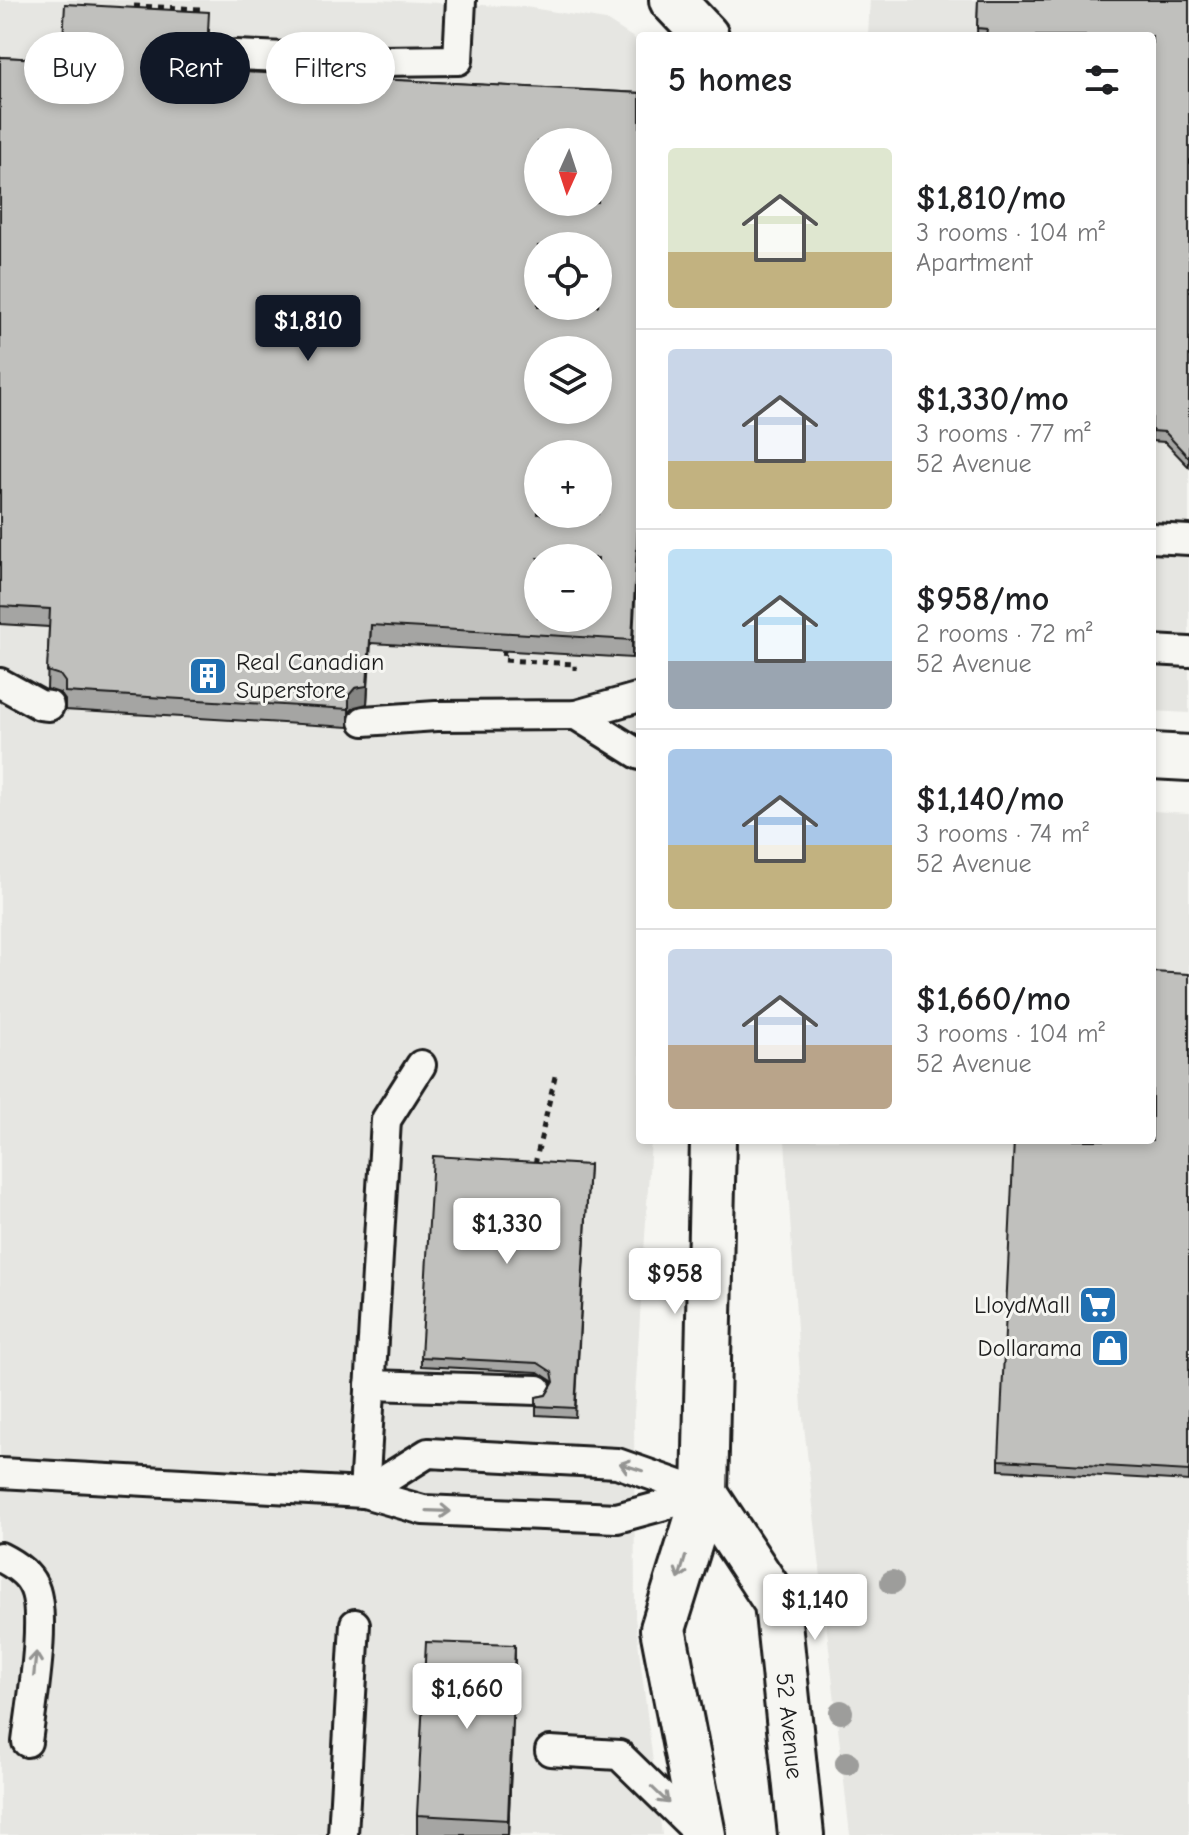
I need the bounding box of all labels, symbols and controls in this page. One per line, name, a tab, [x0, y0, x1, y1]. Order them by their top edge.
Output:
chip: Buy	[24, 32, 124, 104]
chip: Rent	[140, 32, 250, 104]
chip: Filters	[266, 32, 395, 104]
icon: filters	[1080, 58, 1124, 102]
text: 5 homes	[668, 60, 792, 100]
north arrow	[524, 128, 612, 216]
map controls	[524, 128, 612, 632]
text: $1,810/mo	[916, 178, 1066, 218]
icon: home	[732, 180, 828, 276]
text: 3 rooms · 104 m²	[916, 218, 1105, 248]
button: locate	[524, 232, 612, 320]
text: Apartment	[916, 248, 1032, 278]
pin: $1,810	[243, 295, 373, 363]
text: $1,810	[273, 306, 343, 336]
button: layers	[524, 336, 612, 424]
text: $1,330/mo	[916, 379, 1069, 419]
icon: home	[732, 381, 828, 477]
text: 3 rooms · 77 m²	[916, 419, 1091, 449]
button: +	[524, 440, 612, 528]
text: 52 Avenue	[916, 449, 1032, 479]
button: −	[524, 544, 612, 632]
text: $958/mo	[916, 579, 1049, 619]
icon: home	[732, 581, 828, 677]
text: 2 rooms · 72 m²	[916, 619, 1093, 649]
place label: Real Canadian Superstore	[236, 648, 384, 704]
text: 52 Avenue	[916, 649, 1032, 679]
building icon: Real Canadian Superstore	[187, 655, 229, 697]
text: $1,140/mo	[916, 779, 1064, 819]
icon: home	[732, 781, 828, 877]
text: 3 rooms · 74 m²	[916, 819, 1089, 849]
text: 52 Avenue	[916, 849, 1032, 879]
text: $1,660/mo	[916, 979, 1071, 1019]
icon: home	[732, 981, 828, 1077]
text: 3 rooms · 104 m²	[916, 1019, 1105, 1049]
text: 52 Avenue	[916, 1049, 1032, 1079]
pin: $1,330	[442, 1198, 572, 1266]
text: $1,330	[471, 1209, 543, 1239]
pin: $958	[628, 1248, 722, 1316]
text: $958	[647, 1259, 703, 1289]
supermarket icon: LloydMall	[1077, 1284, 1119, 1326]
place label: LloydMall	[974, 1291, 1070, 1319]
shop icon: Dollarama	[1089, 1327, 1131, 1369]
place label: Dollarama	[978, 1334, 1082, 1362]
one-way arrow	[619, 1459, 645, 1474]
one-way arrow	[425, 1503, 452, 1518]
one-way arrow	[674, 1555, 689, 1581]
pin: $1,140	[750, 1574, 880, 1642]
text: $1,140	[781, 1585, 849, 1615]
one-way arrow	[27, 1651, 42, 1678]
pin: $1,660	[402, 1663, 532, 1731]
street label: 52 Avenue	[770, 1671, 809, 1780]
text: $1,660	[431, 1674, 503, 1704]
one-way arrow	[650, 1785, 669, 1804]

